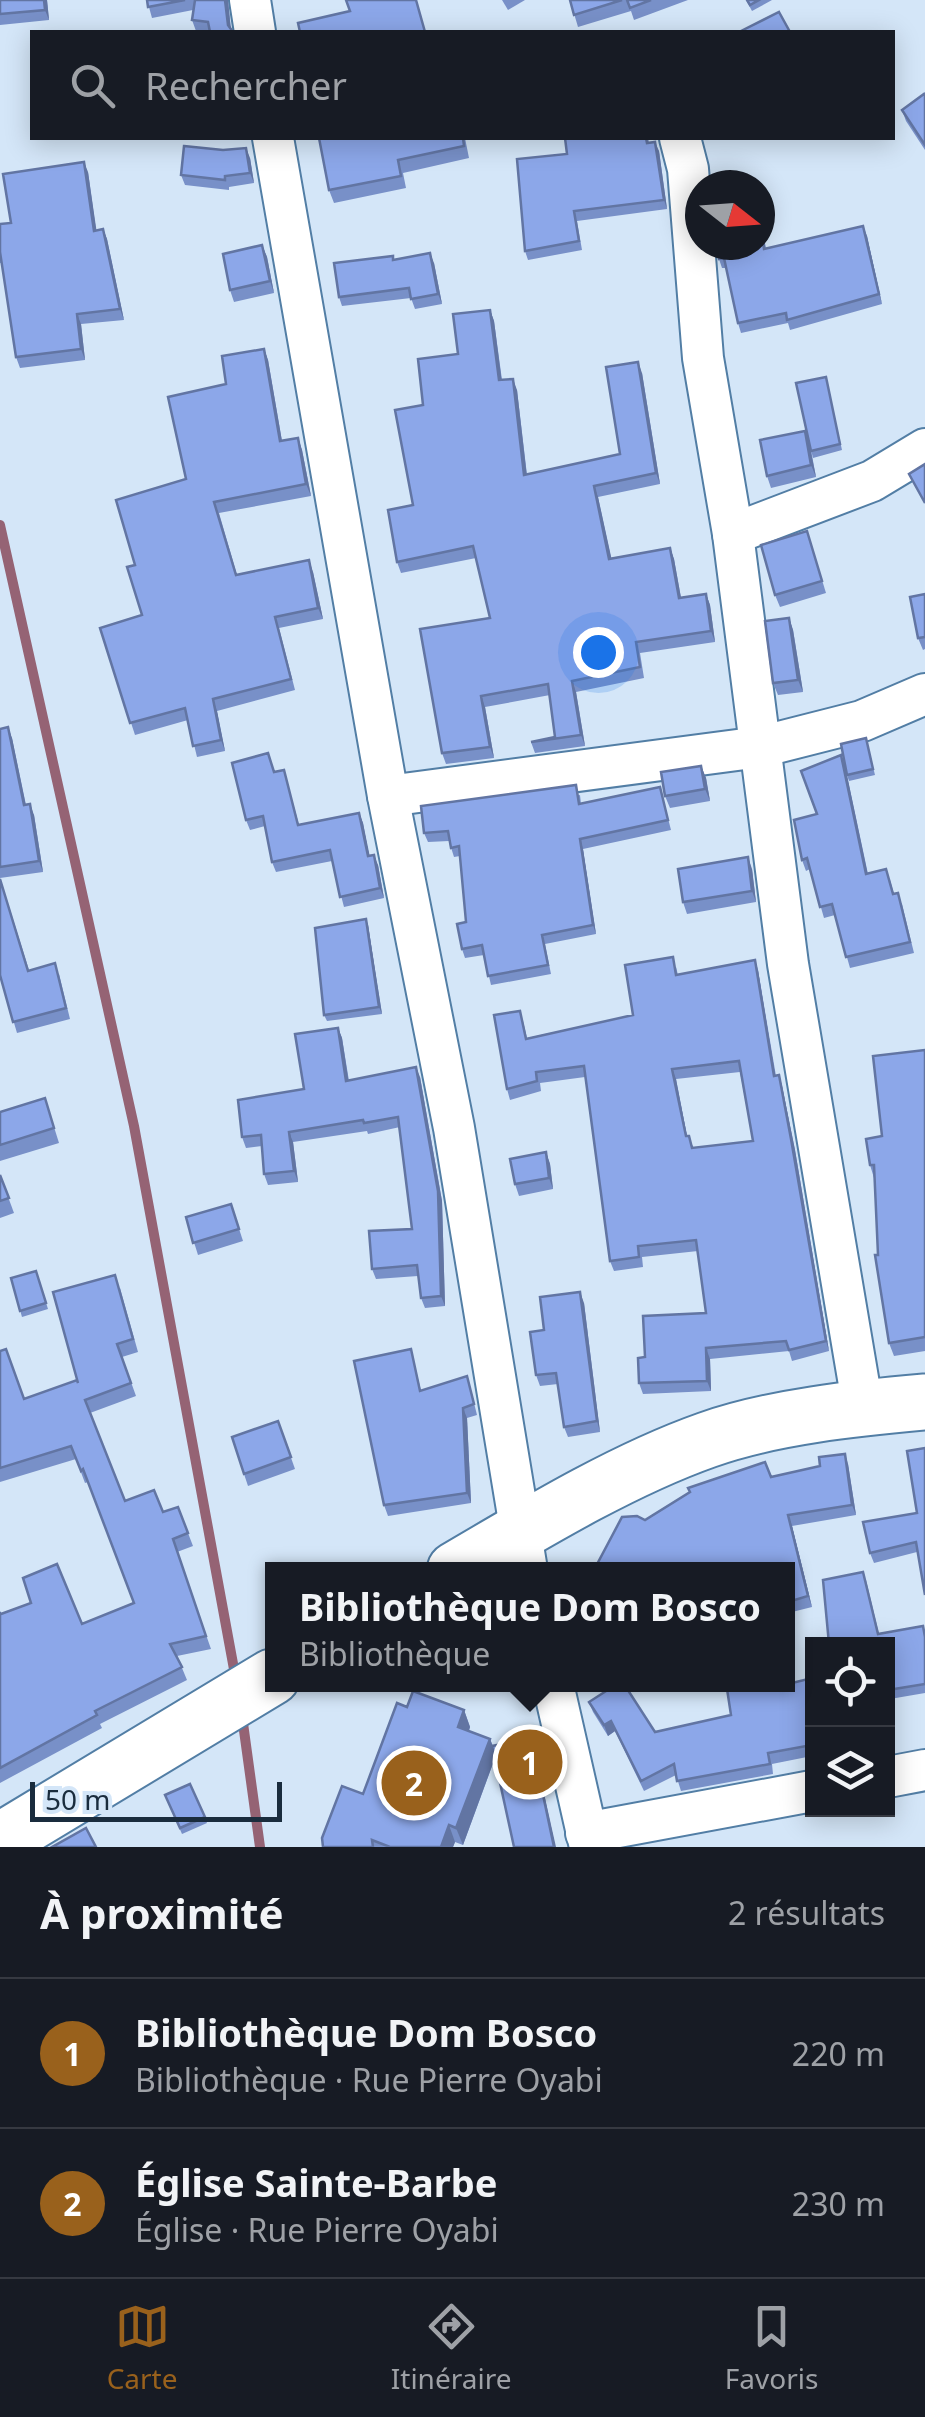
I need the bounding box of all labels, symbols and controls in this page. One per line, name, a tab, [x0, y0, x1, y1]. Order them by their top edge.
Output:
search box	[30, 30, 895, 140]
icon: search	[65, 58, 120, 113]
text: Rechercher	[145, 59, 347, 111]
north arrow	[685, 170, 775, 260]
your location	[573, 627, 624, 678]
popup	[265, 1562, 795, 1692]
text: Bibliothèque Dom Bosco	[299, 1580, 761, 1632]
text: Bibliothèque	[299, 1632, 490, 1675]
map controls	[805, 1637, 895, 1817]
button: locate	[805, 1637, 895, 1727]
pin: 1	[498, 1724, 562, 1800]
button: layers	[805, 1727, 895, 1817]
pin: 2	[382, 1746, 446, 1820]
scale bar	[30, 1777, 282, 1822]
text: 50 m	[45, 1780, 111, 1818]
text: À proximité	[40, 1884, 284, 1941]
text: 2 résultats	[728, 1891, 885, 1934]
text: Bibliothèque Dom Bosco	[135, 2006, 597, 2058]
text: 1	[63, 2032, 82, 2075]
text: 220 m	[792, 2032, 885, 2075]
text: Bibliothèque · Rue Pierre Oyabi	[135, 2058, 603, 2101]
text: Église Sainte-Barbe	[135, 2156, 497, 2208]
text: 2	[63, 2182, 82, 2225]
text: 230 m	[792, 2182, 885, 2225]
text: Église · Rue Pierre Oyabi	[135, 2208, 499, 2251]
tab: Carte	[107, 2299, 178, 2397]
tab: Itinéraire	[391, 2299, 511, 2397]
tab: Favoris	[725, 2299, 818, 2397]

